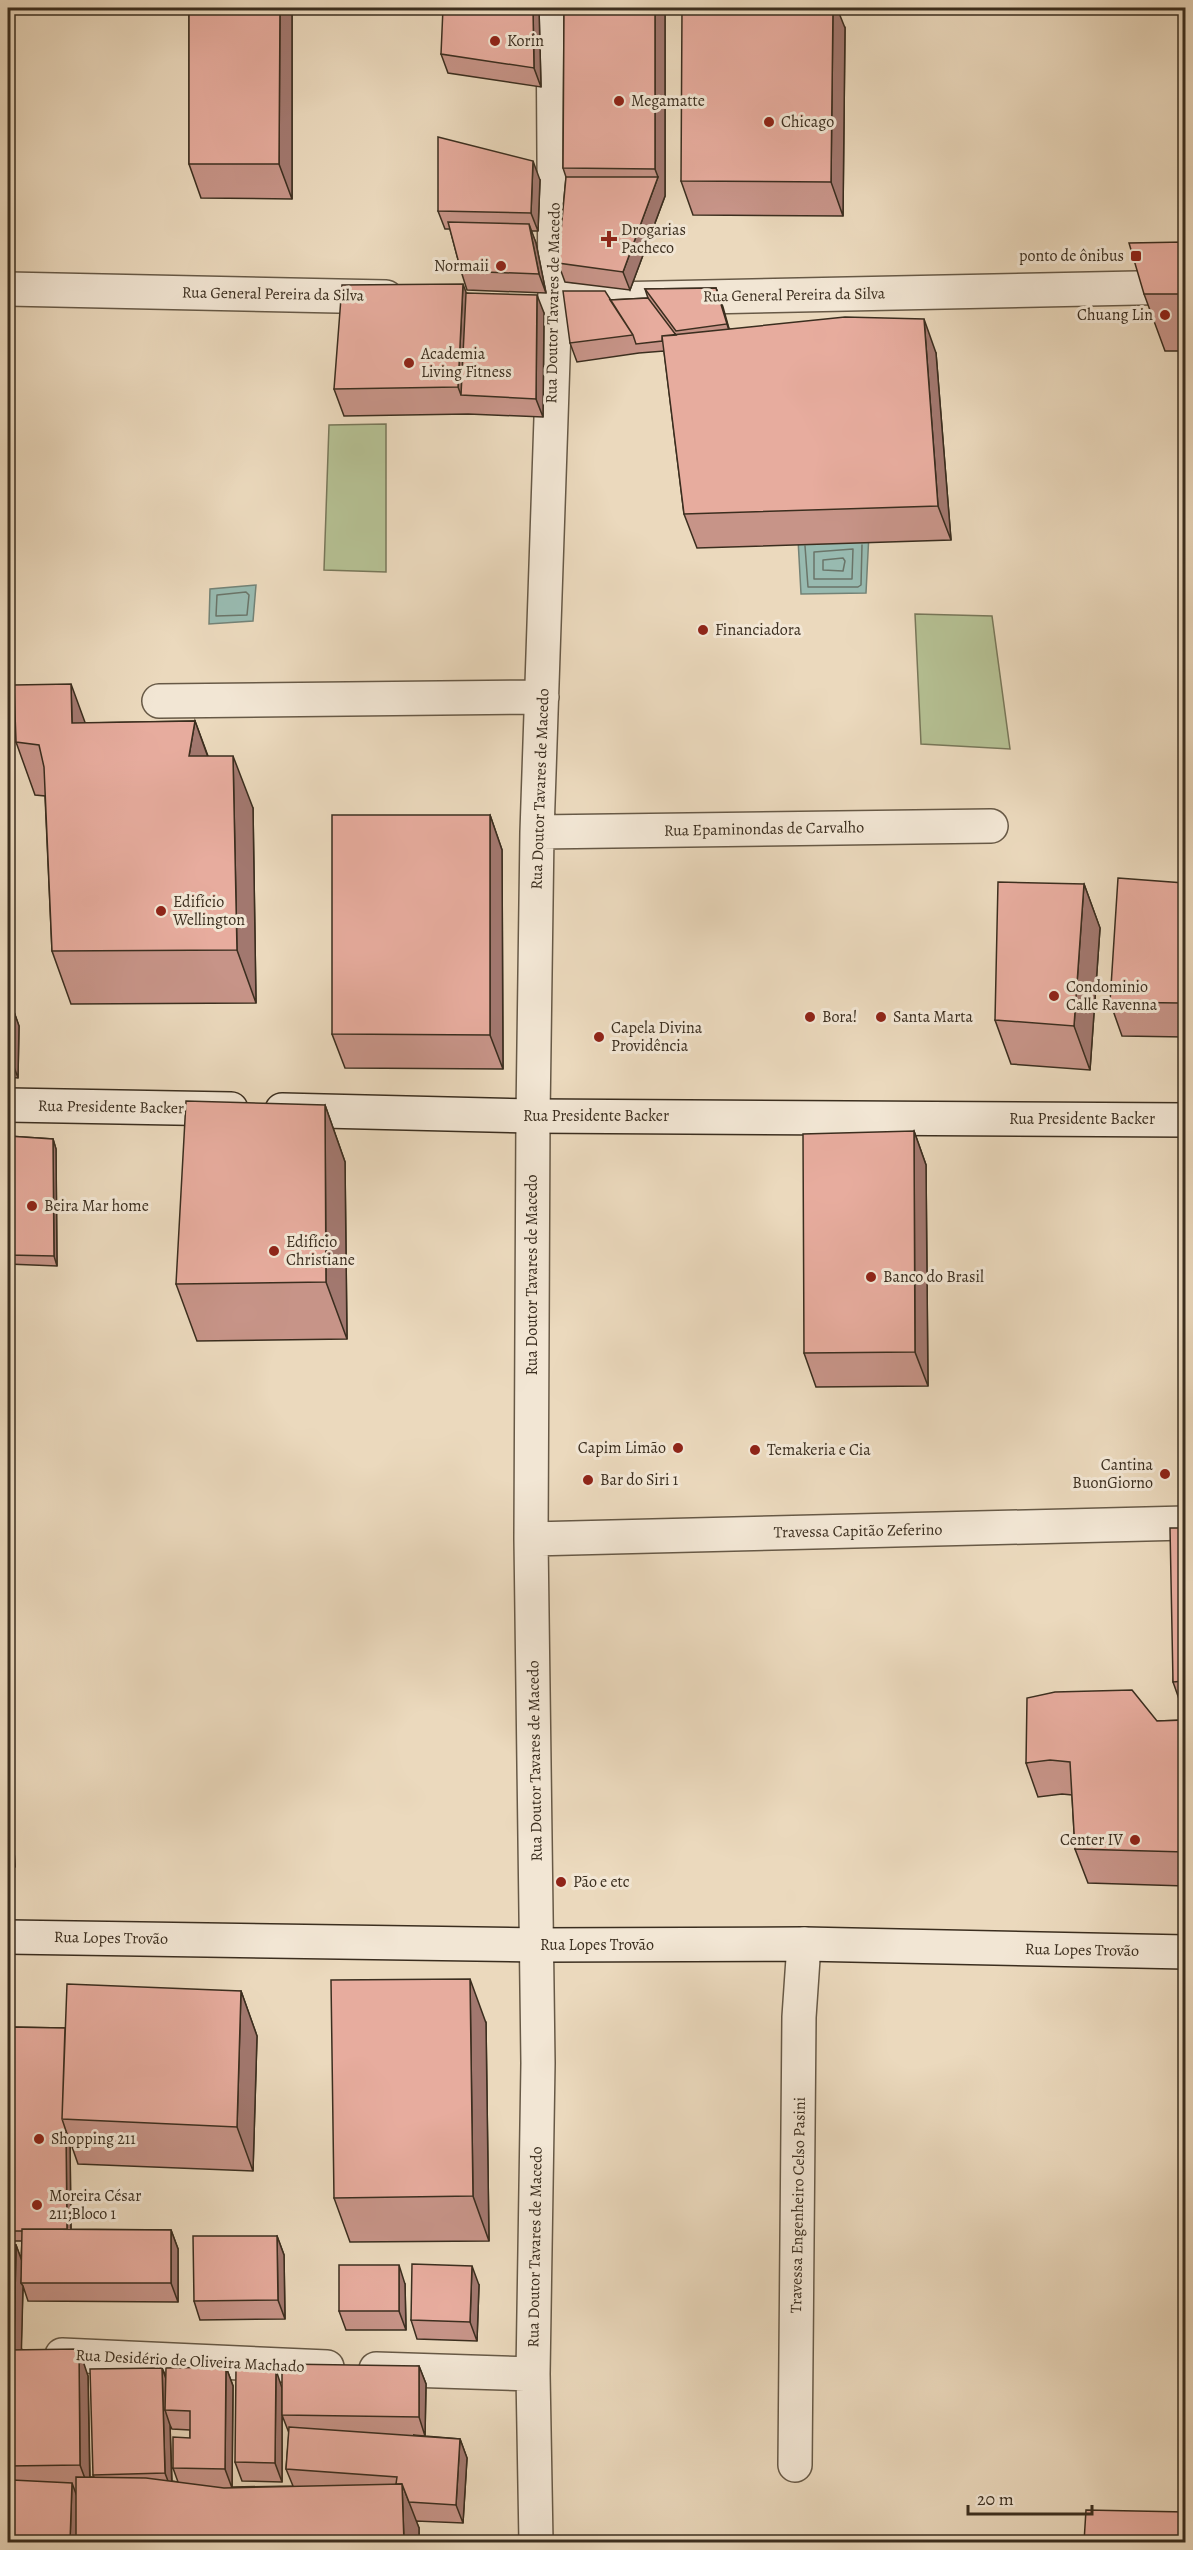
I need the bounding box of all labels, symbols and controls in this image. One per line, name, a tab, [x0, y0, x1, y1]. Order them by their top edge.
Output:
place label: Korin	[507, 30, 544, 52]
marker: Korin	[488, 34, 502, 48]
place label: Megamatte	[631, 90, 705, 112]
marker: Megamatte	[612, 94, 626, 108]
place label: Chicago	[781, 111, 834, 133]
marker: Chicago	[762, 115, 776, 129]
street label: Rua Doutor Tavares de Macedo	[540, 202, 566, 404]
place label: Drogarias Pacheco	[621, 219, 686, 259]
marker: Drogarias Pacheco	[602, 232, 616, 246]
place label: ponto de ônibus	[1019, 245, 1124, 267]
marker: ponto de ônibus	[1129, 249, 1143, 263]
place label: Normaii	[434, 255, 489, 277]
marker: Normaii	[494, 259, 508, 273]
street label: Rua General Pereira da Silva	[182, 281, 365, 307]
street label: Rua General Pereira da Silva	[703, 282, 886, 308]
place label: Chuang Lin	[1077, 304, 1153, 326]
marker: Chuang Lin	[1158, 308, 1172, 322]
place label: Academia Living Fitness	[420, 343, 512, 383]
marker: Academia Living Fitness	[402, 356, 416, 370]
place label: Financiadora	[715, 619, 802, 641]
marker: Financiadora	[696, 623, 710, 637]
street label: Rua Doutor Tavares de Macedo	[525, 688, 555, 890]
street label: Rua Epaminondas de Carvalho	[664, 816, 864, 842]
place label: Edifício Wellington	[172, 891, 245, 931]
marker: Edifício Wellington	[154, 904, 168, 918]
place label: Condominio Calle Ravenna	[1066, 976, 1158, 1016]
marker: Condominio Calle Ravenna	[1047, 989, 1061, 1003]
place label: Bora!	[822, 1006, 857, 1028]
place label: Santa Marta	[893, 1006, 974, 1028]
marker: Bora!	[803, 1010, 817, 1024]
marker: Santa Marta	[874, 1010, 888, 1024]
place label: Capela Divina Providência	[611, 1017, 703, 1057]
marker: Capela Divina Providência	[592, 1030, 606, 1044]
street label: Rua Presidente Backer	[38, 1095, 184, 1119]
street label: Rua Presidente Backer	[523, 1105, 669, 1127]
street label: Rua Presidente Backer	[1009, 1108, 1155, 1130]
street label: Rua Doutor Tavares de Macedo	[521, 1174, 543, 1376]
place label: Beira Mar home	[44, 1195, 149, 1217]
marker: Beira Mar home	[25, 1199, 39, 1213]
place label: Edifício Christiane	[286, 1231, 355, 1271]
marker: Edifício Christiane	[267, 1244, 281, 1258]
place label: Banco do Brasil	[883, 1266, 984, 1288]
marker: Banco do Brasil	[864, 1270, 878, 1284]
place label: Capim Limão	[578, 1437, 666, 1459]
place label: Temakeria e Cia	[767, 1439, 871, 1461]
marker: Capim Limão	[671, 1441, 685, 1455]
marker: Temakeria e Cia	[748, 1443, 762, 1457]
place label: Cantina BuonGiorno	[1072, 1454, 1154, 1494]
marker: Cantina BuonGiorno	[1158, 1467, 1172, 1481]
place label: Bar do Siri 1	[600, 1469, 679, 1491]
marker: Bar do Siri 1	[581, 1473, 595, 1487]
street label: Travessa Capitão Zeferino	[773, 1519, 943, 1543]
street label: Rua Doutor Tavares de Macedo	[522, 1660, 548, 1862]
place label: Center IV	[1060, 1829, 1123, 1851]
marker: Center IV	[1128, 1833, 1142, 1847]
place label: Pão e etc	[573, 1871, 630, 1893]
marker: Pão e etc	[554, 1875, 568, 1889]
street label: Rua Lopes Trovão	[54, 1926, 168, 1950]
street label: Rua Lopes Trovão	[540, 1934, 654, 1956]
street label: Rua Lopes Trovão	[1025, 1938, 1139, 1962]
street label: Travessa Engenheiro Celso Pasini	[785, 2097, 811, 2313]
place label: Shopping 211	[51, 2128, 136, 2150]
marker: Shopping 211	[32, 2132, 46, 2146]
street label: Rua Doutor Tavares de Macedo	[522, 2146, 548, 2348]
place label: Moreira César 211;Bloco 1	[49, 2185, 141, 2225]
marker: Moreira César 211;Bloco 1	[30, 2198, 44, 2212]
street label: Rua Desidério de Oliveira Machado	[75, 2344, 305, 2378]
scale bar	[968, 2478, 1092, 2516]
text: 20 m	[977, 2487, 1014, 2511]

